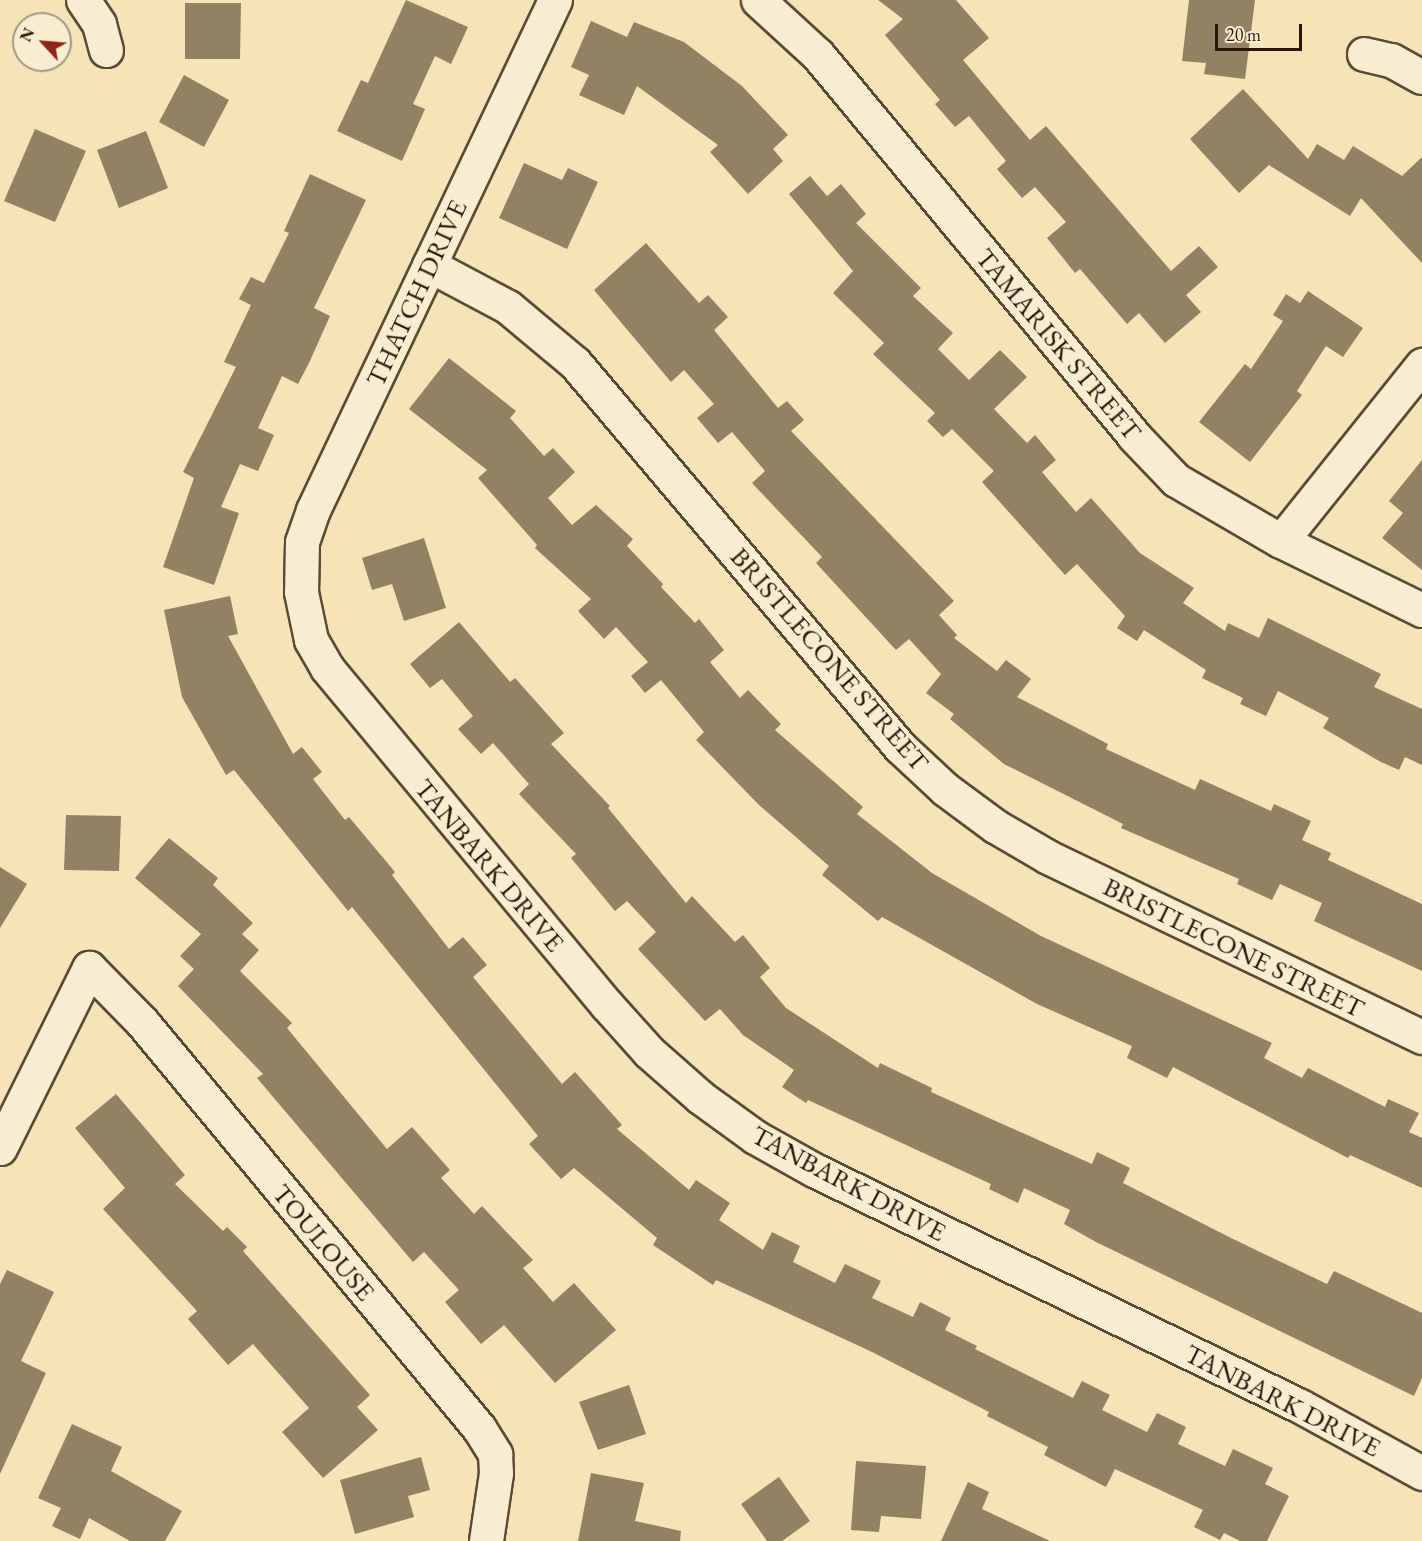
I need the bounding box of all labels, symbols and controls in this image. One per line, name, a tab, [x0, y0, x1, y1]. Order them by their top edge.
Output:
north arrow	[12, 12, 72, 72]
scale bar	[1218, 12, 1305, 50]
text: 20 m	[1226, 23, 1261, 46]
text: N	[15, 24, 39, 45]
street label: THATCH DRIVE	[359, 195, 473, 391]
street label: TAMARISK STREET	[969, 241, 1149, 447]
street label: BRISTLECONE STREET	[724, 540, 936, 778]
street label: TANBARK DRIVE	[408, 772, 572, 958]
street label: BRISTLECONE STREET	[1098, 870, 1370, 1024]
street label: TANBARK DRIVE	[746, 1118, 952, 1248]
street label: TOULOUSE	[266, 1177, 382, 1307]
street label: TANBARK DRIVE	[1180, 1337, 1386, 1463]

